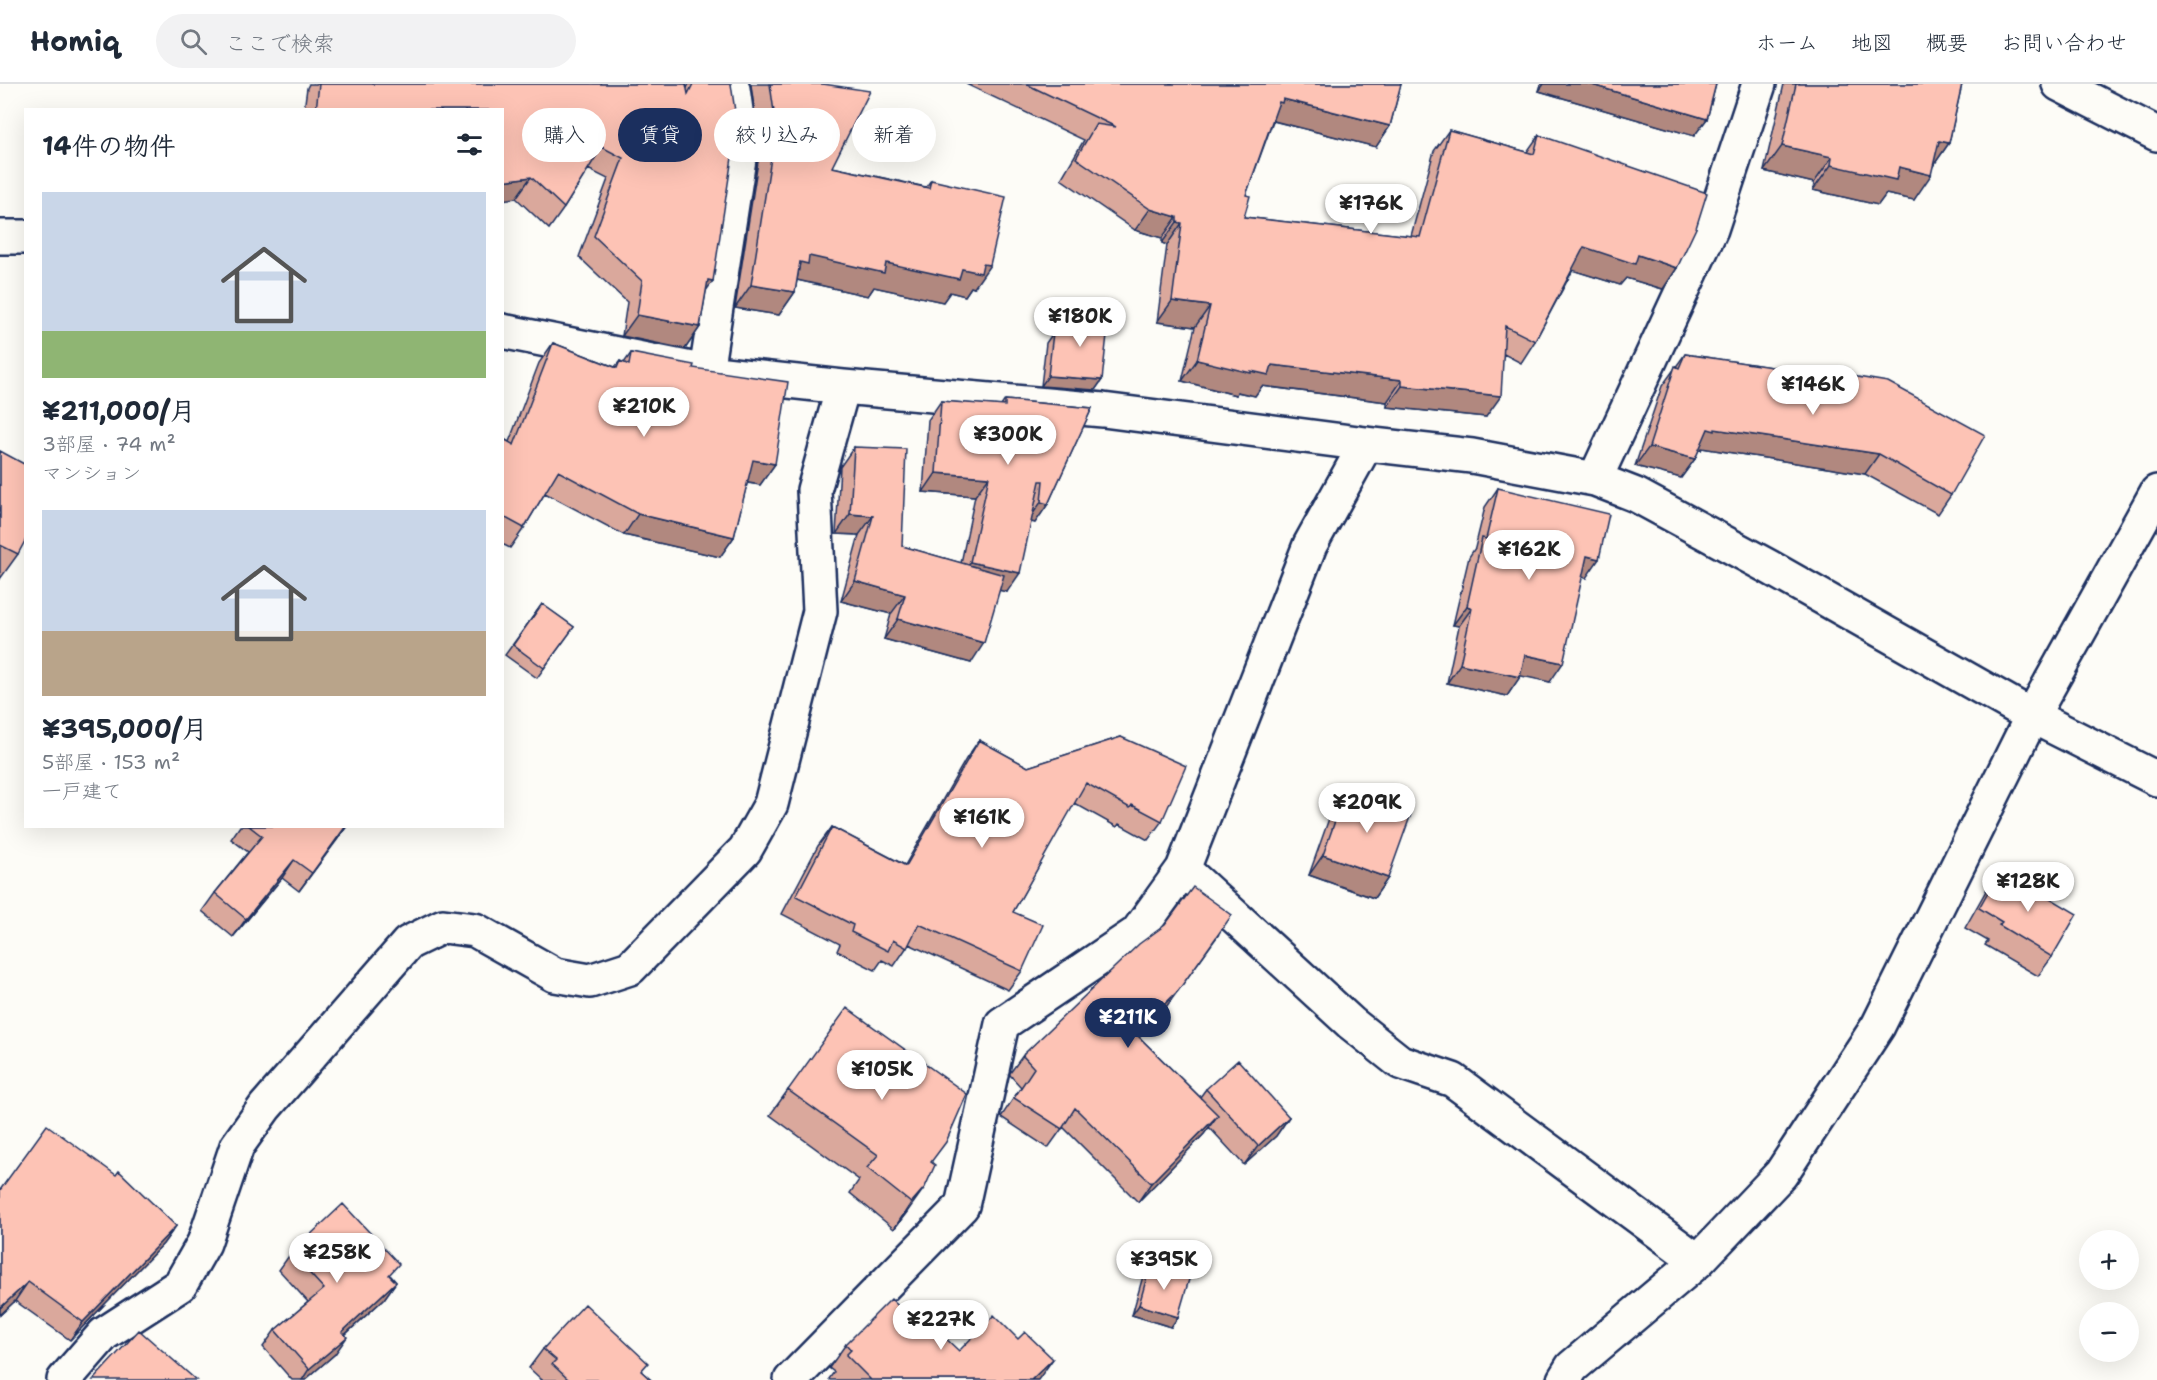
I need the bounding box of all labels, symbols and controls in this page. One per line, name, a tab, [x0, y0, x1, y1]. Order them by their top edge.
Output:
search box	[156, 14, 576, 68]
text: Homiq	[30, 22, 120, 60]
icon: search	[177, 25, 210, 58]
text: ここで検索	[225, 29, 335, 58]
text: ホーム	[1756, 29, 1818, 57]
text: 地図	[1851, 29, 1893, 57]
text: 概要	[1926, 29, 1968, 57]
text: お問い合わせ	[2001, 29, 2127, 57]
chip: 購入	[522, 108, 606, 162]
chip: 賃貸	[618, 108, 702, 162]
chip: 絞り込み	[714, 108, 840, 162]
chip: 新着	[852, 108, 936, 162]
text: 14件の物件	[42, 128, 176, 163]
icon: filters	[453, 128, 486, 161]
pin: ¥176K	[1329, 184, 1413, 235]
text: ¥176K	[1339, 190, 1403, 216]
icon: home	[210, 231, 318, 339]
pin: ¥180K	[1038, 297, 1122, 348]
text: ¥180K	[1048, 303, 1112, 329]
pin: ¥146K	[1771, 365, 1855, 416]
text: ¥146K	[1781, 371, 1845, 397]
pin: ¥210K	[602, 387, 686, 438]
text: ¥211,000/月	[42, 393, 196, 428]
text: ¥210K	[612, 393, 676, 419]
pin: ¥300K	[966, 415, 1050, 466]
text: ¥300K	[973, 421, 1043, 447]
text: 3部屋 · 74 m²	[42, 431, 176, 457]
text: マンション	[42, 460, 141, 486]
pin: ¥162K	[1487, 530, 1571, 581]
text: ¥162K	[1497, 536, 1561, 562]
icon: home	[210, 549, 318, 657]
text: ¥395,000/月	[42, 711, 208, 746]
text: 5部屋 · 153 m²	[42, 749, 180, 775]
text: 一戸建て	[42, 778, 122, 804]
pin: ¥209K	[1325, 783, 1409, 834]
text: ¥209K	[1332, 789, 1402, 815]
pin: ¥161K	[940, 798, 1024, 849]
text: ¥161K	[953, 804, 1011, 830]
pin: ¥128K	[1986, 862, 2070, 913]
text: ¥128K	[1996, 868, 2060, 894]
pin: ¥211K	[1086, 998, 1170, 1049]
text: ¥211K	[1099, 1004, 1157, 1030]
pin: ¥105K	[840, 1050, 924, 1101]
text: ¥105K	[851, 1056, 913, 1082]
map controls	[2079, 1230, 2139, 1362]
button: +	[2079, 1230, 2139, 1290]
pin: ¥258K	[295, 1233, 379, 1284]
text: ¥258K	[303, 1239, 371, 1265]
pin: ¥395K	[1122, 1240, 1206, 1291]
text: ¥395K	[1130, 1246, 1198, 1272]
pin: ¥227K	[899, 1300, 983, 1351]
button: −	[2079, 1302, 2139, 1362]
text: ¥227K	[907, 1306, 975, 1332]

